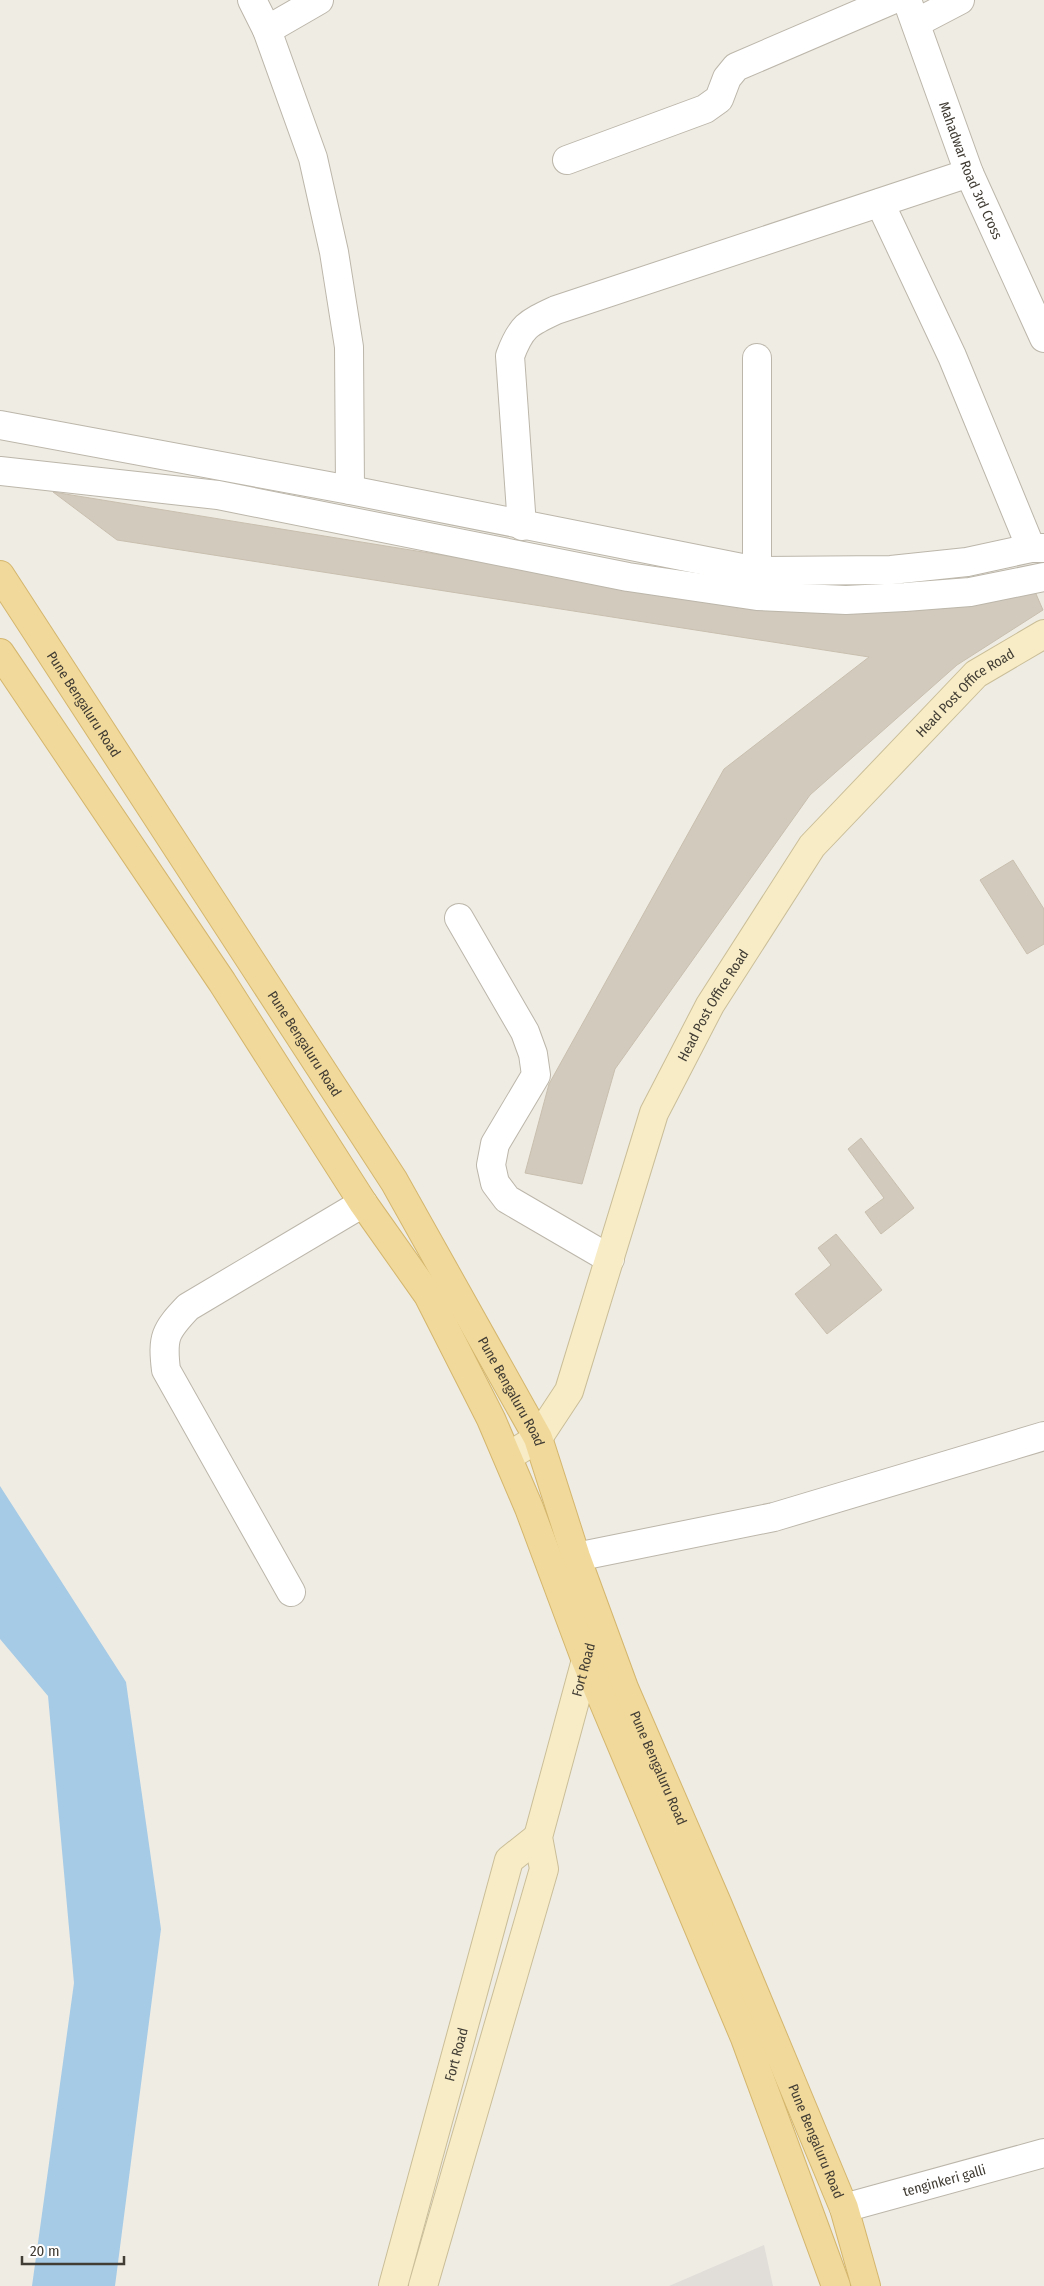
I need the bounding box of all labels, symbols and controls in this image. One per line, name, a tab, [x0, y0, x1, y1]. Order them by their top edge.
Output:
street label: Mahadwar Road 3rd Cross	[935, 99, 1006, 242]
street label: Head Post Office Road	[913, 645, 1018, 741]
street label: Pune Bengaluru Road	[43, 648, 124, 760]
street label: Head Post Office Road	[674, 946, 752, 1064]
street label: Pune Bengaluru Road	[264, 988, 345, 1100]
street label: Pune Bengaluru Road	[474, 1334, 548, 1448]
street label: Fort Road	[568, 1641, 599, 1699]
street label: Pune Bengaluru Road	[626, 1709, 690, 1828]
street label: Fort Road	[441, 2026, 472, 2083]
street label: Pune Bengaluru Road	[784, 2081, 847, 2201]
street label: tenginkeri galli	[901, 2161, 988, 2200]
scale bar	[22, 2234, 125, 2266]
text: 20 m	[30, 2242, 60, 2260]

